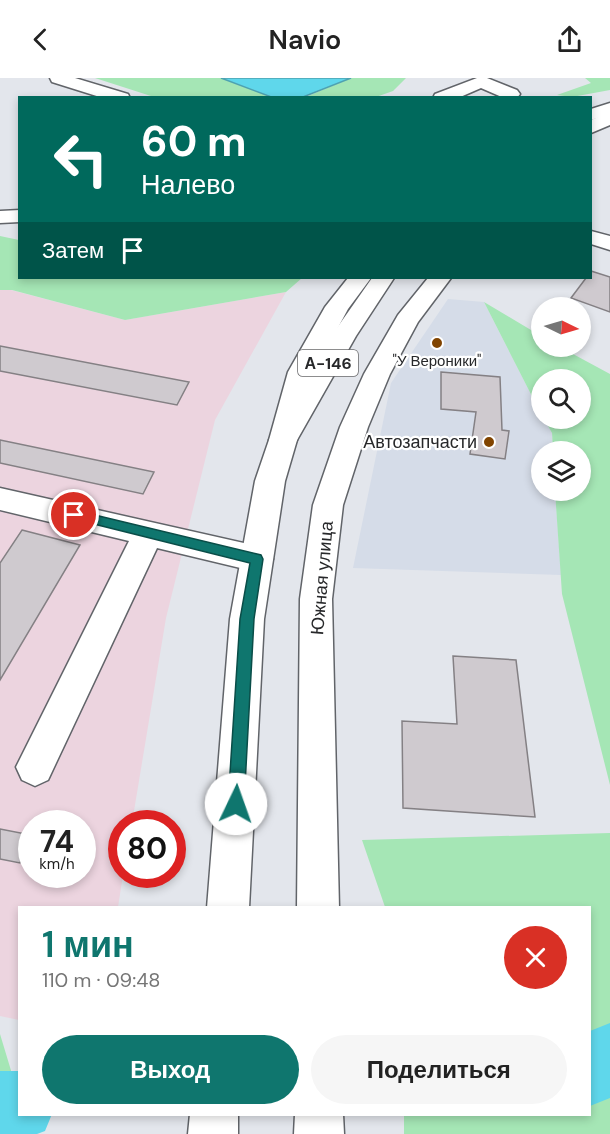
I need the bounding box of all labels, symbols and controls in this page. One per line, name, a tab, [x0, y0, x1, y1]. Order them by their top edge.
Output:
text: Navio	[269, 22, 341, 57]
icon: back	[24, 23, 57, 56]
icon: share	[553, 23, 586, 56]
text: 60 m	[141, 114, 247, 169]
icon: left	[42, 120, 120, 198]
text: Налево	[141, 167, 235, 202]
icon: arrive	[116, 234, 149, 267]
text: Затем	[42, 236, 104, 265]
north arrow	[531, 297, 591, 357]
map controls	[531, 297, 591, 501]
marker: "У Вероники"	[430, 336, 444, 350]
road number: А-146	[298, 350, 358, 376]
place label: "У Вероники"	[393, 351, 481, 371]
button: search	[531, 369, 591, 429]
place label: Автозапчасти	[363, 430, 477, 454]
marker: Автозапчасти	[482, 435, 496, 449]
button: layers	[531, 441, 591, 501]
pin	[48, 489, 99, 540]
icon: arrive	[57, 498, 90, 531]
street label: Южная улица	[305, 519, 339, 636]
position arrow	[204, 772, 268, 836]
speed limit sign: 80	[108, 810, 186, 888]
text: 74	[40, 822, 74, 861]
text: km/h	[39, 854, 75, 874]
text: 1 мин	[42, 921, 134, 968]
button: close	[504, 926, 567, 989]
text: 110 m · 09:48	[42, 967, 160, 993]
button: Выход	[42, 1035, 299, 1104]
button: Поделиться	[311, 1035, 567, 1104]

